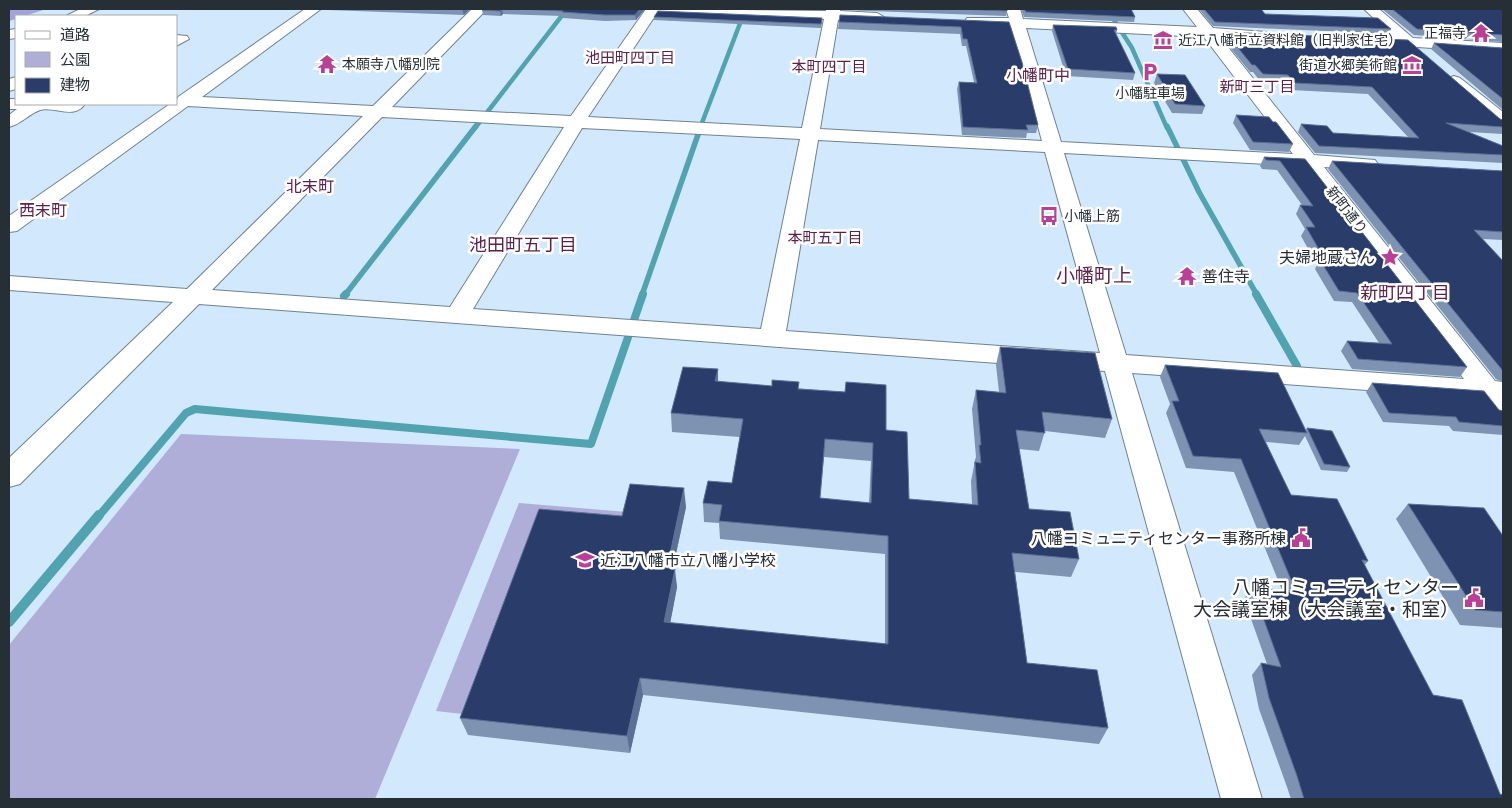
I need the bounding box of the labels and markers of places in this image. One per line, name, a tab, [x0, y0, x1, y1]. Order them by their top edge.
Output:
temple icon: 正福寺	[1470, 22, 1492, 44]
place label: 正福寺	[1424, 24, 1466, 42]
museum icon: 近江八幡市立資料館（旧判家住宅）	[1152, 29, 1174, 51]
place label: 近江八幡市立資料館（旧判家住宅）	[1178, 31, 1402, 49]
temple icon: 本願寺八幡別院	[316, 53, 338, 75]
museum icon: 街道水郷美術館	[1401, 54, 1423, 76]
place label: 本願寺八幡別院	[342, 55, 440, 73]
place label: 街道水郷美術館	[1299, 56, 1397, 74]
parking icon: 小幡駐車場	[1139, 61, 1161, 83]
place label: 小幡駐車場	[1115, 84, 1185, 102]
bus stop icon: 小幡上筋	[1038, 205, 1060, 227]
place label: 小幡上筋	[1064, 207, 1120, 225]
place icon: 夫婦地蔵さん	[1379, 246, 1401, 268]
place label: 夫婦地蔵さん	[1279, 248, 1375, 267]
temple icon: 善住寺	[1176, 265, 1198, 287]
place label: 善住寺	[1202, 267, 1250, 286]
public building icon: 八幡コミュニティセンター事務所棟	[1290, 527, 1312, 549]
place label: 八幡コミュニティセンター事務所棟	[1031, 529, 1286, 548]
school or university icon: 近江八幡市立八幡小学校	[574, 549, 596, 571]
place label: 近江八幡市立八幡小学校	[600, 551, 776, 570]
place label: 八幡コミュニティセンター 大会議室棟（大会議室・和室）	[1193, 576, 1459, 621]
public building icon: 八幡コミュニティセンター 大会議室棟（大会議室・和室）	[1463, 587, 1485, 609]

